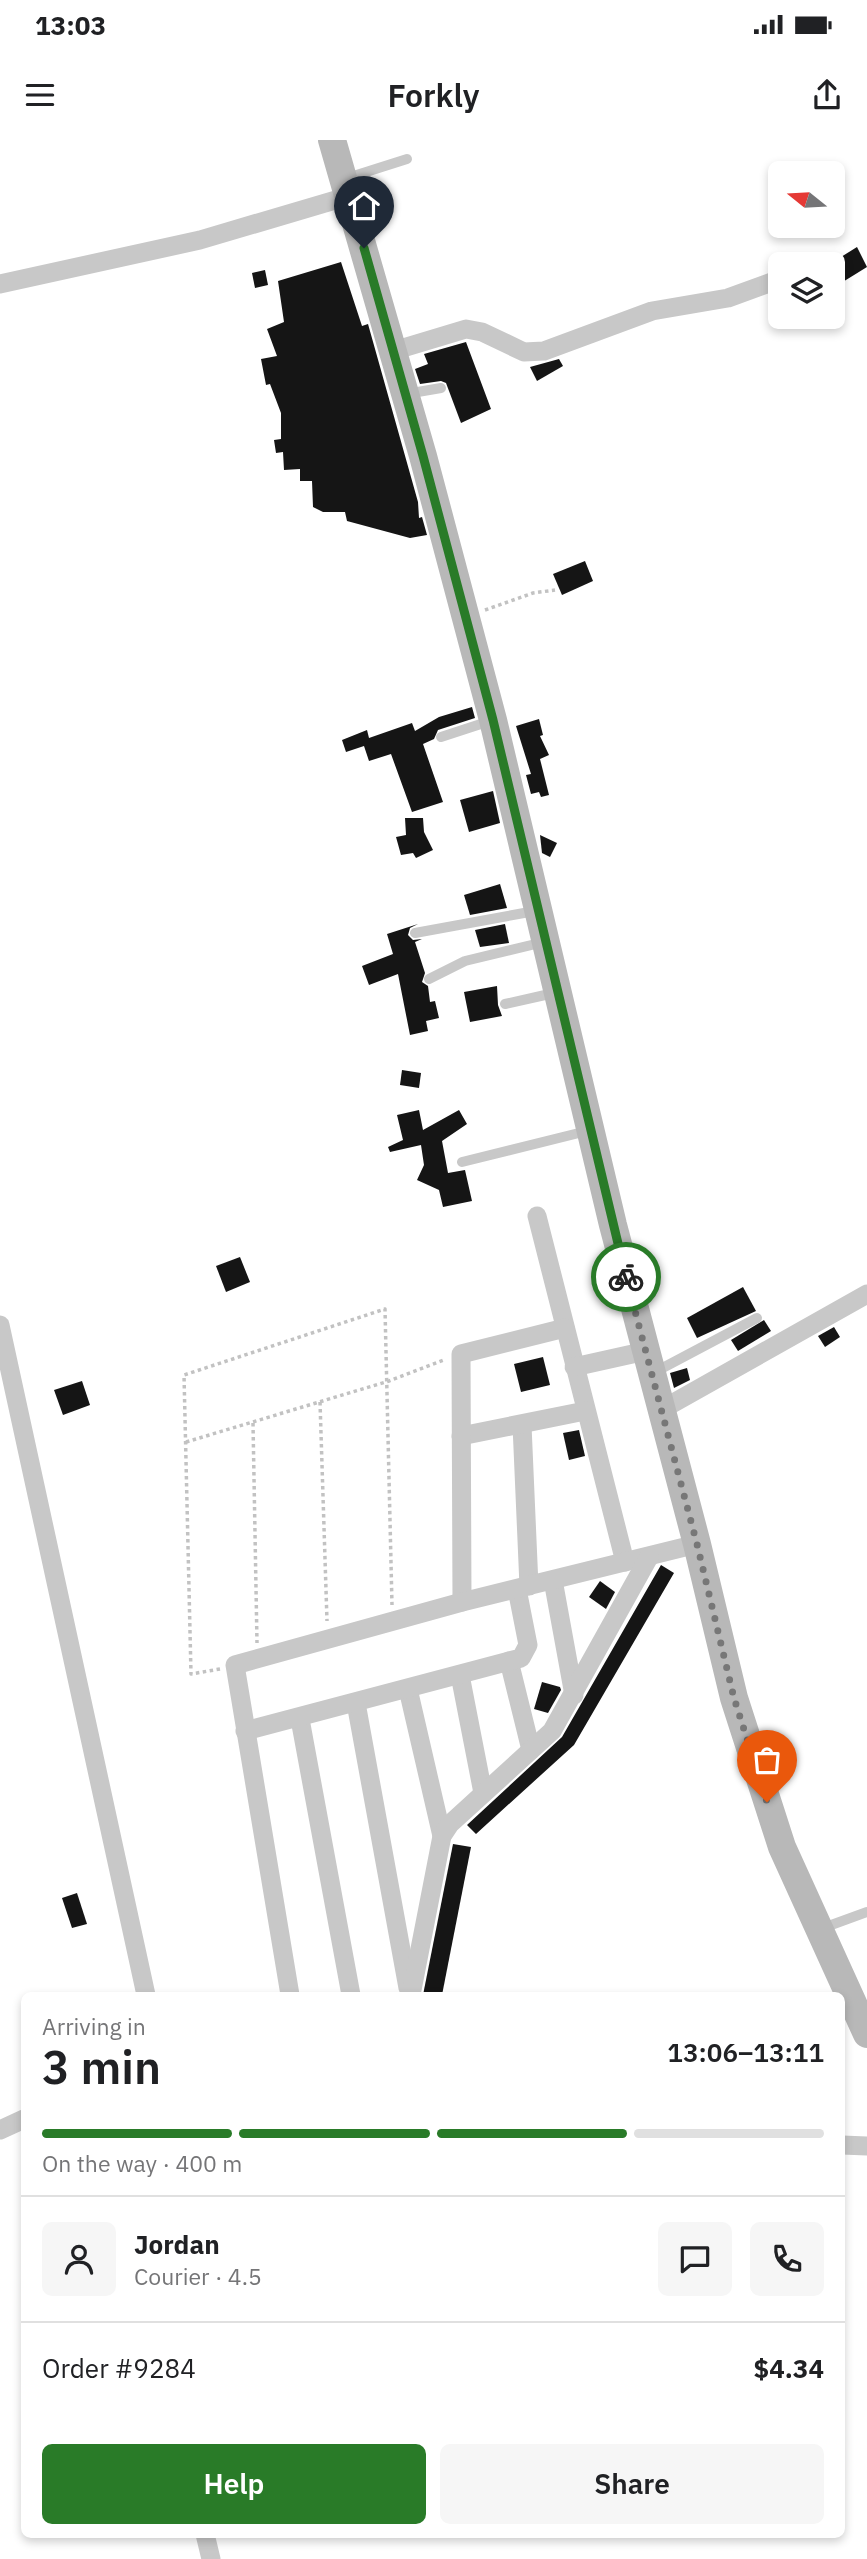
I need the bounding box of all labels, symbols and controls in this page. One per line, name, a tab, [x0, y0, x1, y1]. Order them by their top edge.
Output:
text: 13:03	[35, 8, 106, 42]
text: Forkly	[387, 74, 480, 116]
icon: menu	[21, 76, 59, 114]
icon: share	[808, 76, 846, 114]
north arrow	[768, 161, 845, 238]
map controls	[768, 161, 845, 329]
pin	[334, 176, 394, 248]
icon: home	[345, 187, 383, 225]
button: layers	[768, 252, 845, 329]
courier	[591, 1242, 661, 1312]
icon: bike	[607, 1258, 645, 1296]
pin	[737, 1730, 797, 1802]
icon: bag	[748, 1741, 786, 1779]
text: Arriving in	[42, 2011, 146, 2041]
text: 13:06–13:11	[667, 2035, 824, 2069]
text: 3 min	[42, 2037, 161, 2097]
text: On the way · 400 m	[42, 2148, 242, 2178]
button: person	[42, 2222, 116, 2296]
button: chat	[658, 2222, 732, 2296]
button: phone	[750, 2222, 824, 2296]
text: Jordan	[134, 2227, 220, 2261]
text: Courier · 4.5	[134, 2261, 262, 2291]
text: Order #9284	[42, 2351, 196, 2385]
text: $4.34	[754, 2351, 824, 2385]
button: Help	[42, 2444, 426, 2524]
button: Share	[440, 2444, 824, 2524]

